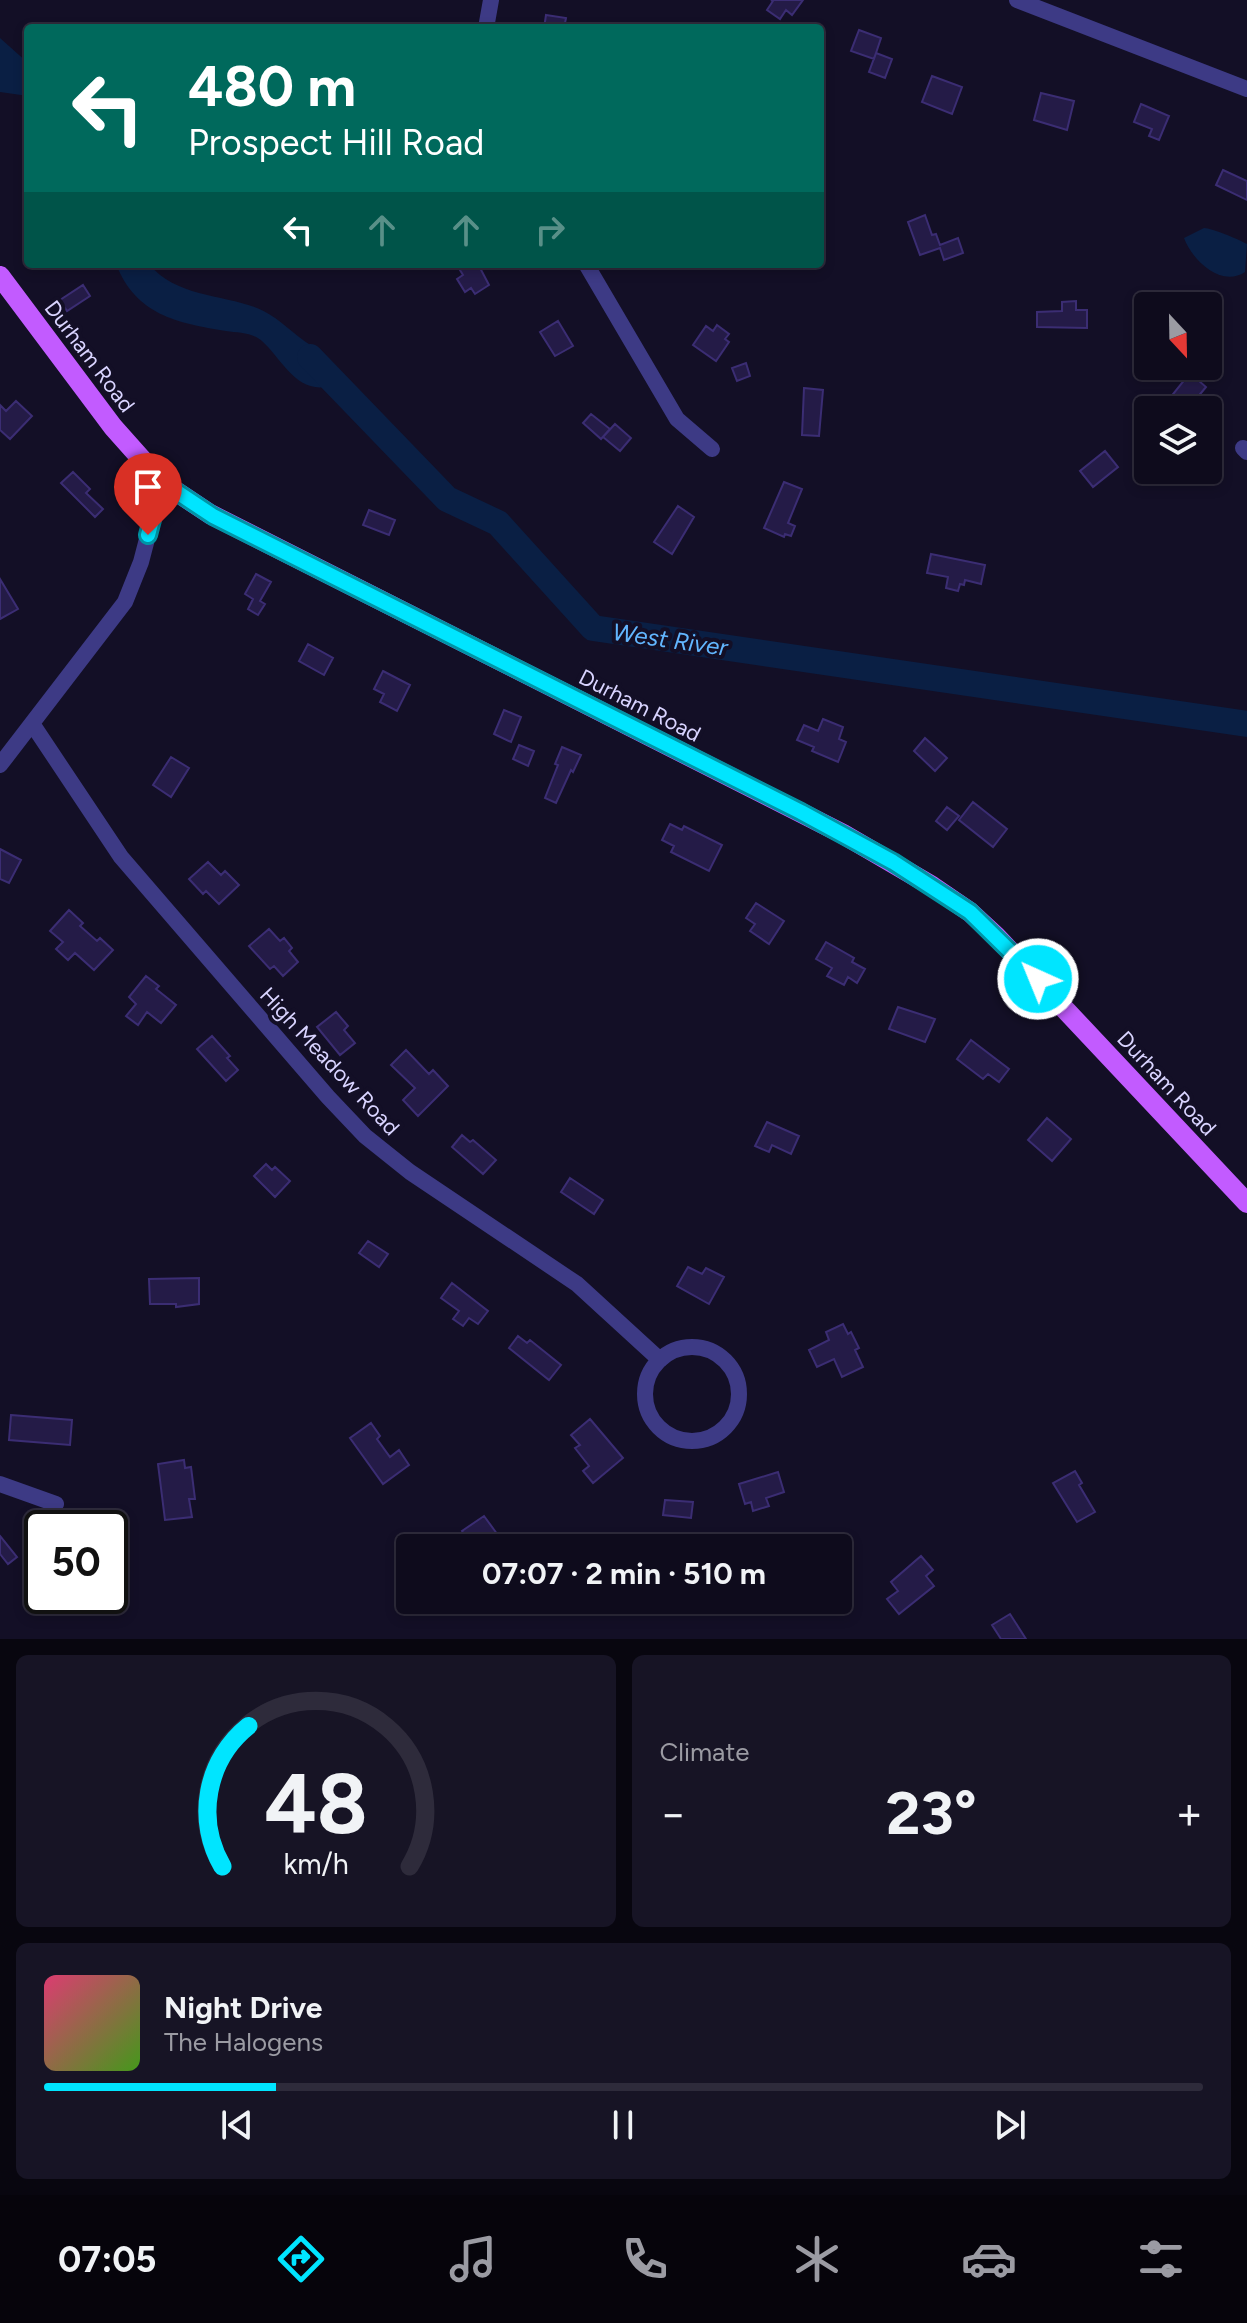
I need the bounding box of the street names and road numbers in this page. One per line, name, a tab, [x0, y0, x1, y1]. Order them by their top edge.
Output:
street label: Durham Road	[39, 295, 140, 418]
street label: Durham Road	[574, 663, 705, 748]
street label: High Meadow Road	[254, 982, 405, 1141]
street label: Durham Road	[1111, 1025, 1222, 1141]

